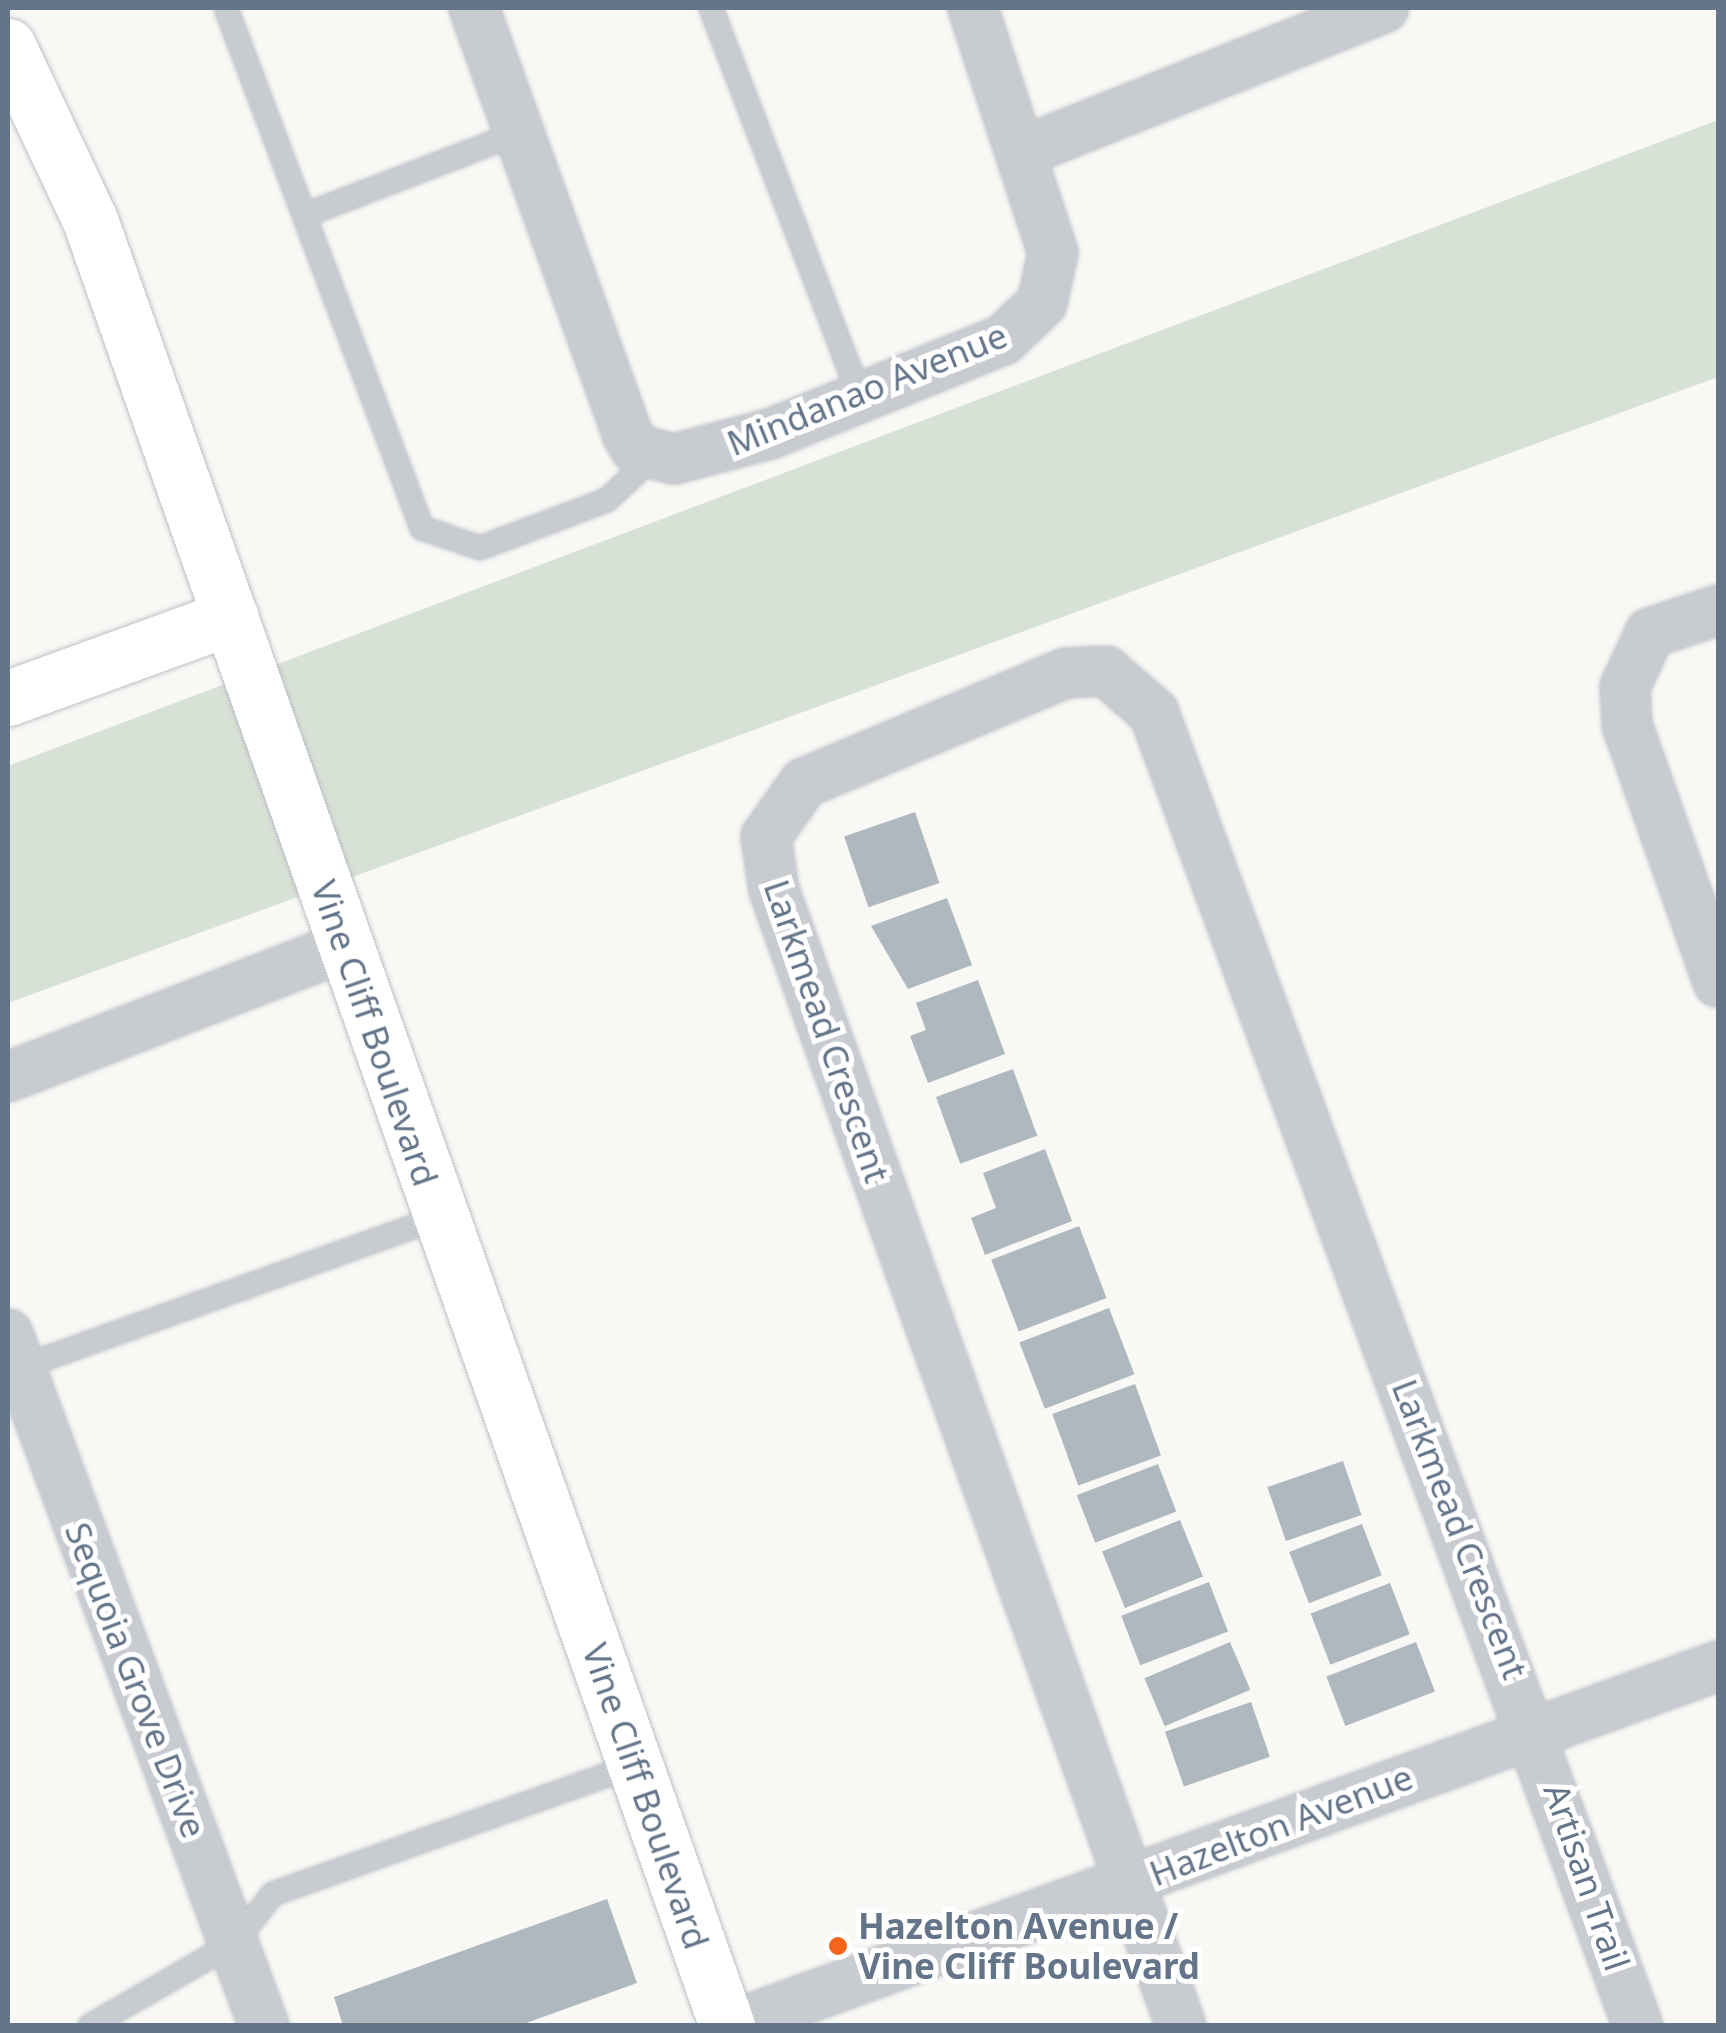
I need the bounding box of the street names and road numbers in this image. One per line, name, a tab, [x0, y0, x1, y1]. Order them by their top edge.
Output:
street label: Mindanao Avenue	[721, 314, 1013, 464]
street label: Larkmead Crescent	[756, 874, 898, 1188]
street label: Vine Cliff Boulevard	[303, 875, 447, 1191]
street label: Larkmead Crescent	[1384, 1373, 1536, 1685]
street label: Sequoia Grove Drive	[57, 1517, 215, 1843]
street label: Vine Cliff Boulevard	[574, 1638, 718, 1954]
street label: Hazelton Avenue	[1144, 1756, 1418, 1894]
street label: Artisan Trail	[1535, 1778, 1639, 1976]

